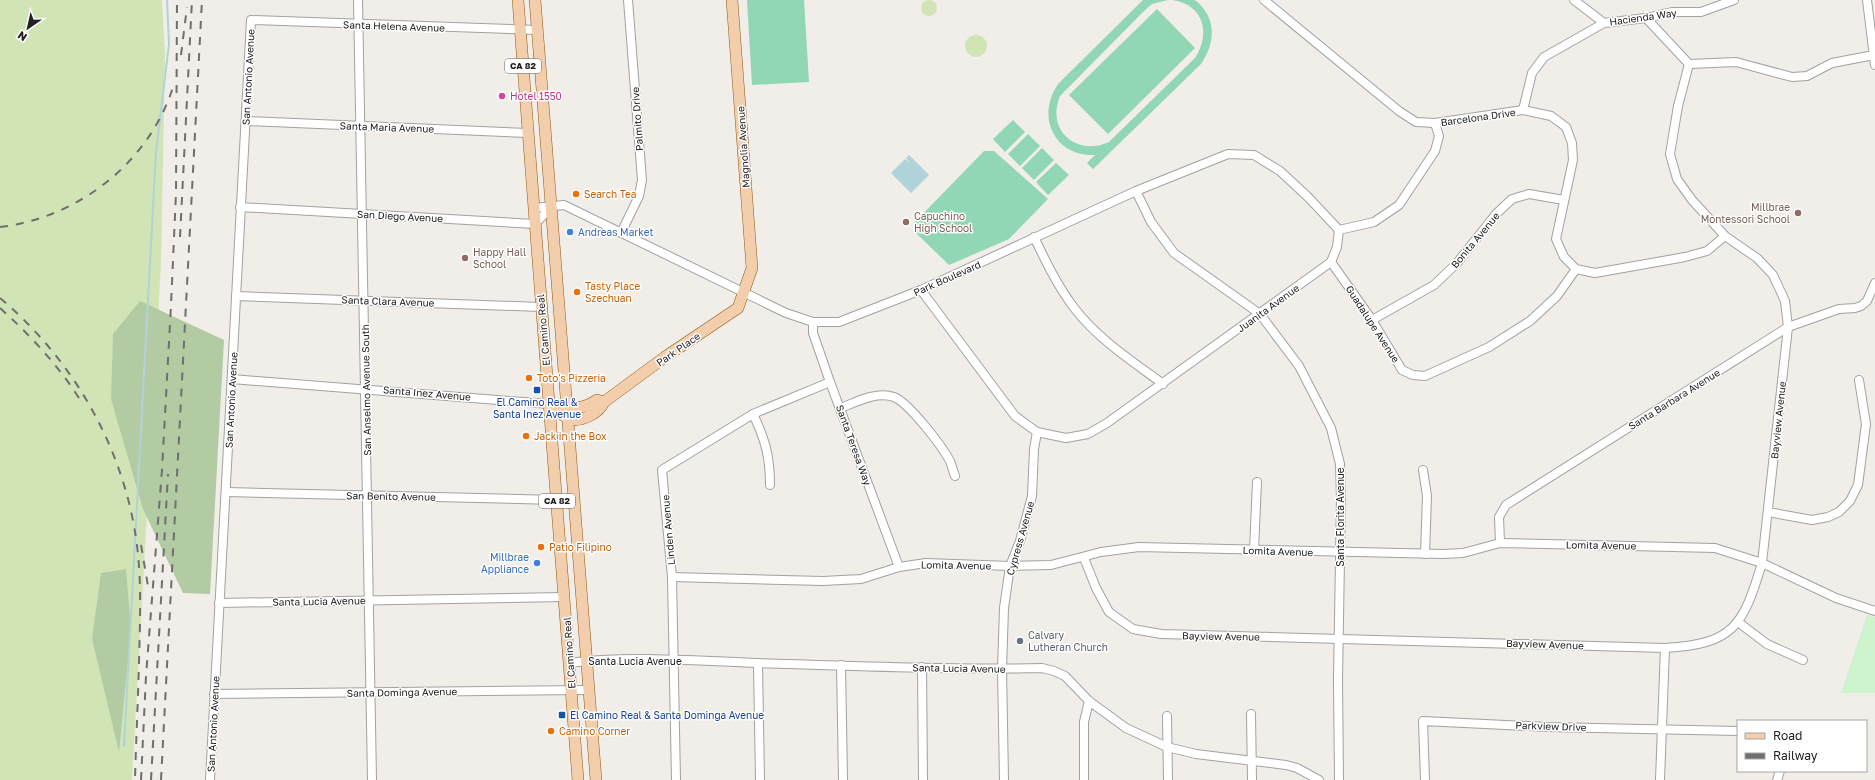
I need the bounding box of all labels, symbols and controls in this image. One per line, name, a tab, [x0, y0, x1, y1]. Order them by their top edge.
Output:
street label: Hacienda Way	[1609, 6, 1678, 28]
north arrow	[8, 8, 48, 48]
street label: Santa Helena Avenue	[343, 18, 445, 34]
text: N	[15, 29, 29, 44]
street label: San Antonio Avenue	[239, 29, 257, 125]
road number: CA 82	[505, 59, 541, 73]
street label: Palmito Drive	[629, 86, 645, 151]
place label: Hotel 1550	[510, 90, 562, 102]
marker: Hotel 1550	[497, 91, 507, 101]
street label: Magnolia Avenue	[734, 106, 752, 188]
street label: Barcelona Drive	[1440, 106, 1516, 128]
street label: Santa Maria Avenue	[340, 119, 435, 135]
place label: Search Tea	[584, 188, 637, 200]
marker: Search Tea	[571, 189, 581, 199]
place label: Millbrae Montessori School	[1701, 201, 1790, 225]
street label: San Diego Avenue	[357, 208, 444, 224]
marker: Millbrae Montessori School	[1793, 208, 1803, 218]
place label: Capuchino High School	[914, 210, 972, 234]
street label: Bonita Avenue	[1448, 210, 1502, 270]
marker: Capuchino High School	[901, 217, 911, 227]
place label: Andreas Market	[578, 226, 653, 238]
marker: Andreas Market	[565, 227, 575, 237]
place label: Happy Hall School	[473, 246, 526, 270]
marker: Happy Hall School	[460, 253, 470, 263]
street label: Park Boulevard	[911, 258, 983, 298]
place label: Tasty Place Szechuan	[585, 280, 640, 304]
street label: Juanita Avenue	[1235, 281, 1301, 334]
street label: Guadalupe Avenue	[1344, 283, 1403, 365]
marker: Tasty Place Szechuan	[572, 287, 582, 297]
street label: Santa Clara Avenue	[341, 293, 435, 309]
street label: El Camino Real	[534, 294, 552, 366]
street label: San Anselmo Avenue South	[359, 324, 373, 456]
street label: Park Place	[654, 329, 702, 368]
street label: San Antonio Avenue	[222, 352, 240, 448]
street label: Santa Barbara Avenue	[1626, 366, 1722, 432]
place label: Toto's Pizzeria	[537, 372, 606, 384]
marker: Toto's Pizzeria	[524, 373, 534, 383]
street label: Bayview Avenue	[1768, 380, 1788, 459]
street label: Santa Inez Avenue	[383, 383, 472, 403]
marker: El Camino Real & Santa Inez Avenue	[532, 385, 542, 395]
place label: El Camino Real & Santa Inez Avenue	[493, 396, 581, 420]
street label: Santa Teresa Way	[834, 403, 874, 487]
place label: Jack in the Box	[534, 430, 607, 442]
marker: Jack in the Box	[521, 431, 531, 441]
street label: Santa Florita Avenue	[1334, 467, 1346, 567]
street label: San Benito Avenue	[346, 489, 436, 503]
road number: CA 82	[539, 494, 575, 508]
street label: Linden Avenue	[659, 494, 677, 566]
street label: Cypress Avenue	[1004, 499, 1036, 576]
street label: Lomita Avenue	[1566, 538, 1637, 552]
place label: Patio Filipino	[549, 541, 612, 553]
marker: Patio Filipino	[536, 542, 546, 552]
street label: Lomita Avenue	[1243, 544, 1314, 558]
place label: Millbrae Appliance	[481, 551, 529, 575]
marker: Millbrae Appliance	[532, 558, 542, 568]
street label: Lomita Avenue	[921, 558, 992, 572]
street label: Santa Lucia Avenue	[272, 594, 366, 608]
street label: El Camino Real	[561, 617, 577, 689]
place label: Calvary Lutheran Church	[1028, 629, 1108, 653]
street label: Bayview Avenue	[1182, 629, 1260, 643]
marker: Calvary Lutheran Church	[1015, 636, 1025, 646]
street label: Bayview Avenue	[1506, 637, 1584, 651]
street label: Santa Lucia Avenue	[588, 655, 682, 667]
street label: Santa Lucia Avenue	[912, 661, 1006, 675]
street label: San Antonio Avenue	[204, 676, 222, 772]
street label: Santa Dominga Avenue	[347, 685, 458, 699]
place label: El Camino Real & Santa Dominga Avenue	[570, 709, 764, 721]
marker: El Camino Real & Santa Dominga Avenue	[557, 710, 567, 720]
street label: Parkview Drive	[1515, 719, 1587, 733]
legend	[1737, 720, 1867, 772]
place label: Camino Corner	[559, 725, 630, 737]
marker: Camino Corner	[546, 726, 556, 736]
text: Road	[1773, 728, 1802, 743]
text: Railway	[1773, 748, 1818, 763]

